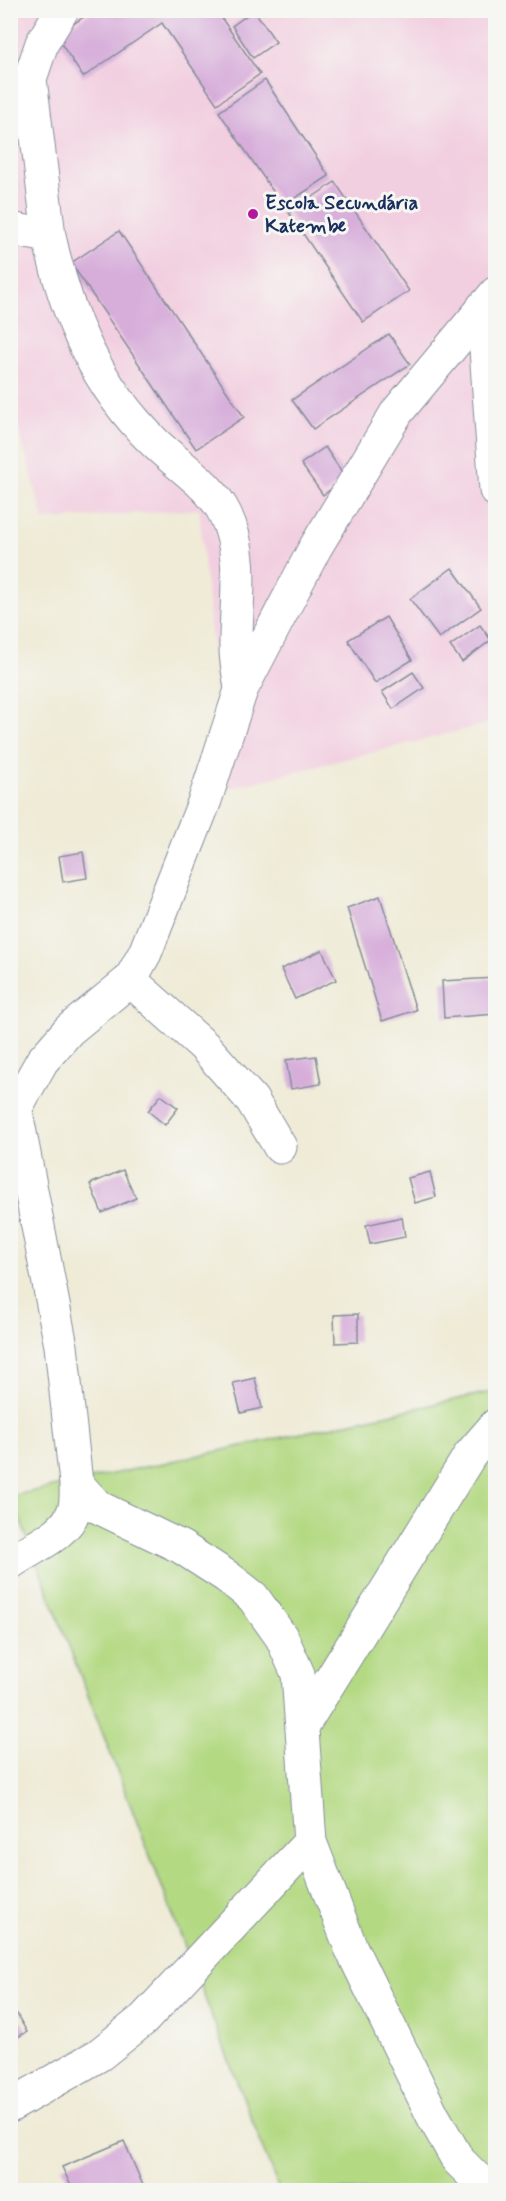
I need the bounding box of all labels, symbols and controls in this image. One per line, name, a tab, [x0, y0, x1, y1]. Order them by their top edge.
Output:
place label: Escola Secundária Katembe	[265, 190, 418, 240]
marker: Escola Secundária Katembe	[246, 207, 260, 221]

